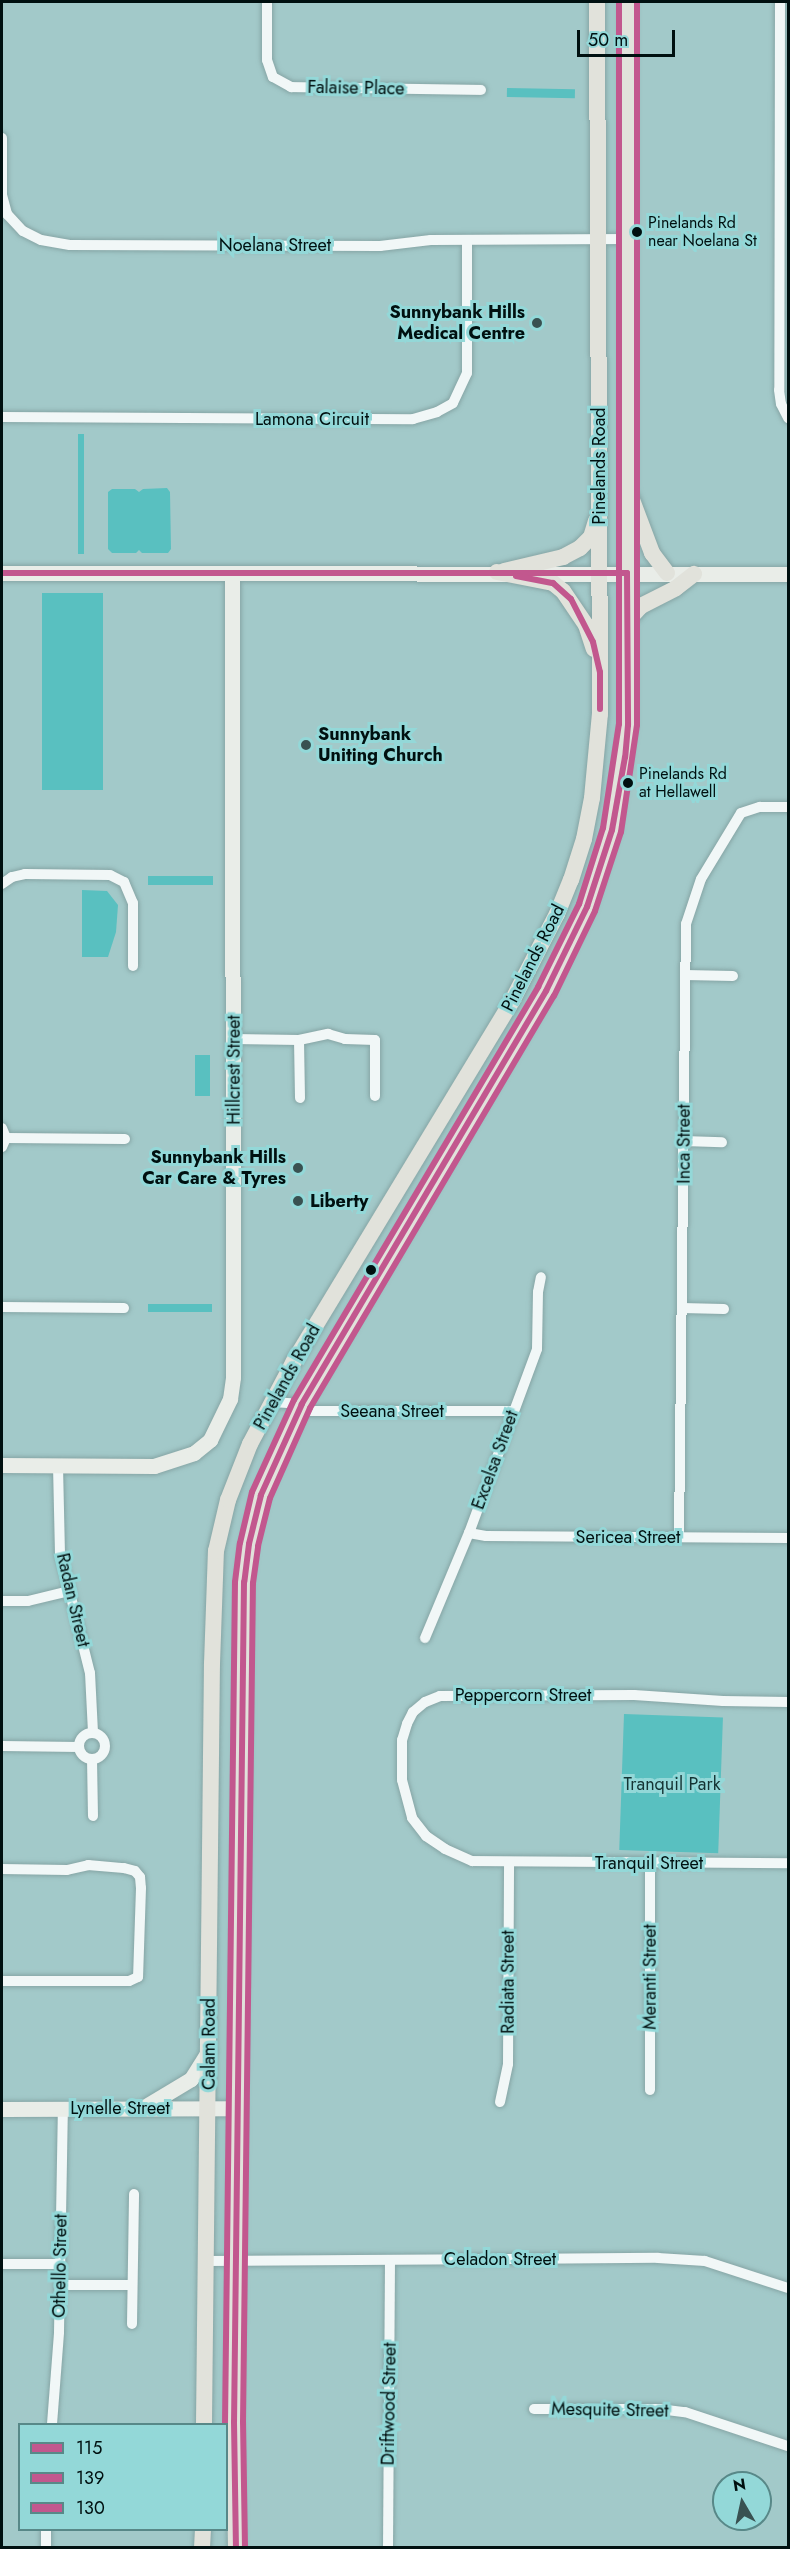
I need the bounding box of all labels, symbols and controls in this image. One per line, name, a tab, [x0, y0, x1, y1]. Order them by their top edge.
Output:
scale bar	[580, 18, 678, 56]
text: 50 m	[588, 27, 628, 53]
street label: Falaise Place	[307, 76, 405, 100]
place label: Pinelands Rd near Noelana St	[648, 213, 757, 251]
marker: Pinelands Rd near Noelana St	[631, 226, 643, 238]
street label: Noelana Street	[219, 234, 331, 256]
place label: Sunnybank Hills Medical Centre	[389, 302, 525, 344]
marker: Sunnybank Hills Medical Centre	[530, 316, 544, 330]
street label: Pinelands Road	[588, 407, 610, 525]
street label: Lamona Circuit	[255, 408, 369, 430]
place label: Sunnybank Uniting Church	[318, 724, 443, 766]
marker: Sunnybank Uniting Church	[299, 738, 313, 752]
place label: Pinelands Rd at Hellawell	[639, 764, 727, 802]
marker: Pinelands Rd at Hellawell	[622, 777, 634, 789]
street label: Pinelands Road	[497, 901, 569, 1015]
street label: Hillcrest Street	[223, 1015, 245, 1125]
street label: Inca Street	[673, 1104, 695, 1184]
place label: Sunnybank Hills Car Care & Tyres	[142, 1147, 286, 1190]
marker: Sunnybank Hills Car Care & Tyres	[291, 1161, 305, 1175]
place label: Liberty	[310, 1190, 368, 1212]
marker: Liberty	[291, 1194, 305, 1208]
unlabelled marker	[365, 1264, 377, 1276]
street label: Pinelands Road	[249, 1320, 325, 1434]
street label: Seeana Street	[340, 1400, 444, 1422]
street label: Excelsa Street	[467, 1408, 523, 1512]
street label: Sericea Street	[576, 1526, 680, 1548]
street label: Radan Street	[52, 1551, 94, 1649]
street label: Peppercorn Street	[455, 1684, 591, 1706]
park label: Tranquil Park	[623, 1773, 721, 1795]
street label: Tranquil Street	[595, 1852, 703, 1874]
street label: Meranti Street	[639, 1924, 661, 2030]
street label: Radiata Street	[497, 1930, 519, 2034]
street label: Calam Road	[198, 1998, 220, 2090]
street label: Lynelle Street	[70, 2097, 170, 2119]
street label: Othello Street	[48, 2214, 72, 2318]
street label: Celadon Street	[444, 2248, 556, 2270]
street label: Driftwood Street	[377, 2342, 401, 2466]
street label: Mesquite Street	[551, 2398, 669, 2422]
legend	[18, 2423, 228, 2531]
text: 115	[76, 2435, 102, 2461]
text: 139	[76, 2465, 104, 2491]
north arrow	[712, 2471, 772, 2531]
text: N	[731, 2472, 747, 2497]
text: 130	[76, 2495, 105, 2521]

